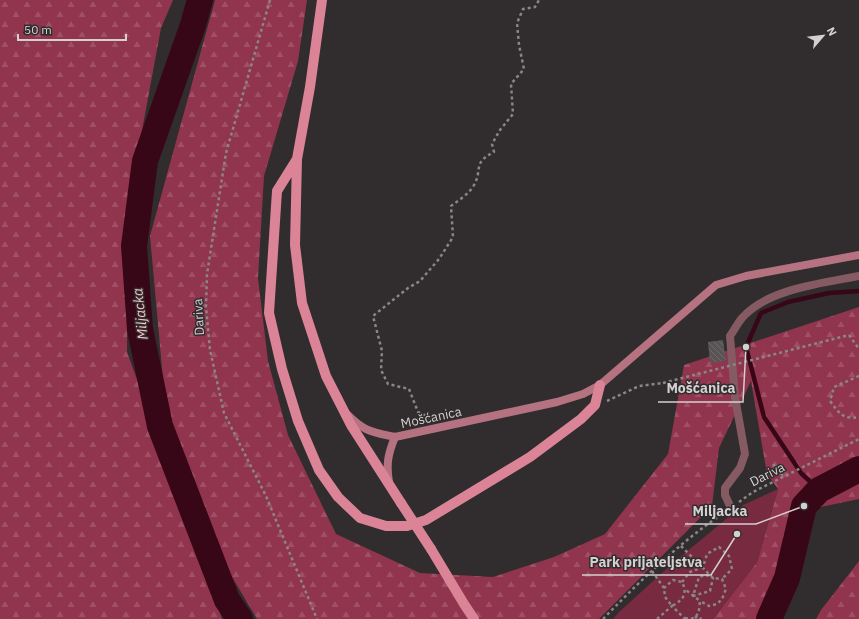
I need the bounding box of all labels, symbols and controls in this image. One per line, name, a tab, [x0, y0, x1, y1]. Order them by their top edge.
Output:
scale bar	[18, 16, 126, 42]
north arrow	[803, 16, 843, 56]
text: 50 m	[24, 22, 52, 37]
text: N	[824, 25, 840, 38]
water label: Miljacka	[128, 287, 152, 341]
street label: Dariva	[189, 298, 208, 336]
callout: Mošćanica	[658, 376, 743, 402]
text: Mošćanica	[666, 379, 736, 397]
street label: Mošćanica	[399, 403, 463, 432]
street label: Dariva	[747, 458, 788, 490]
callout: Miljacka	[685, 498, 756, 524]
text: Miljacka	[693, 502, 748, 520]
callout: Park prijateljstva	[582, 549, 711, 575]
text: Park prijateljstva	[589, 553, 703, 571]

